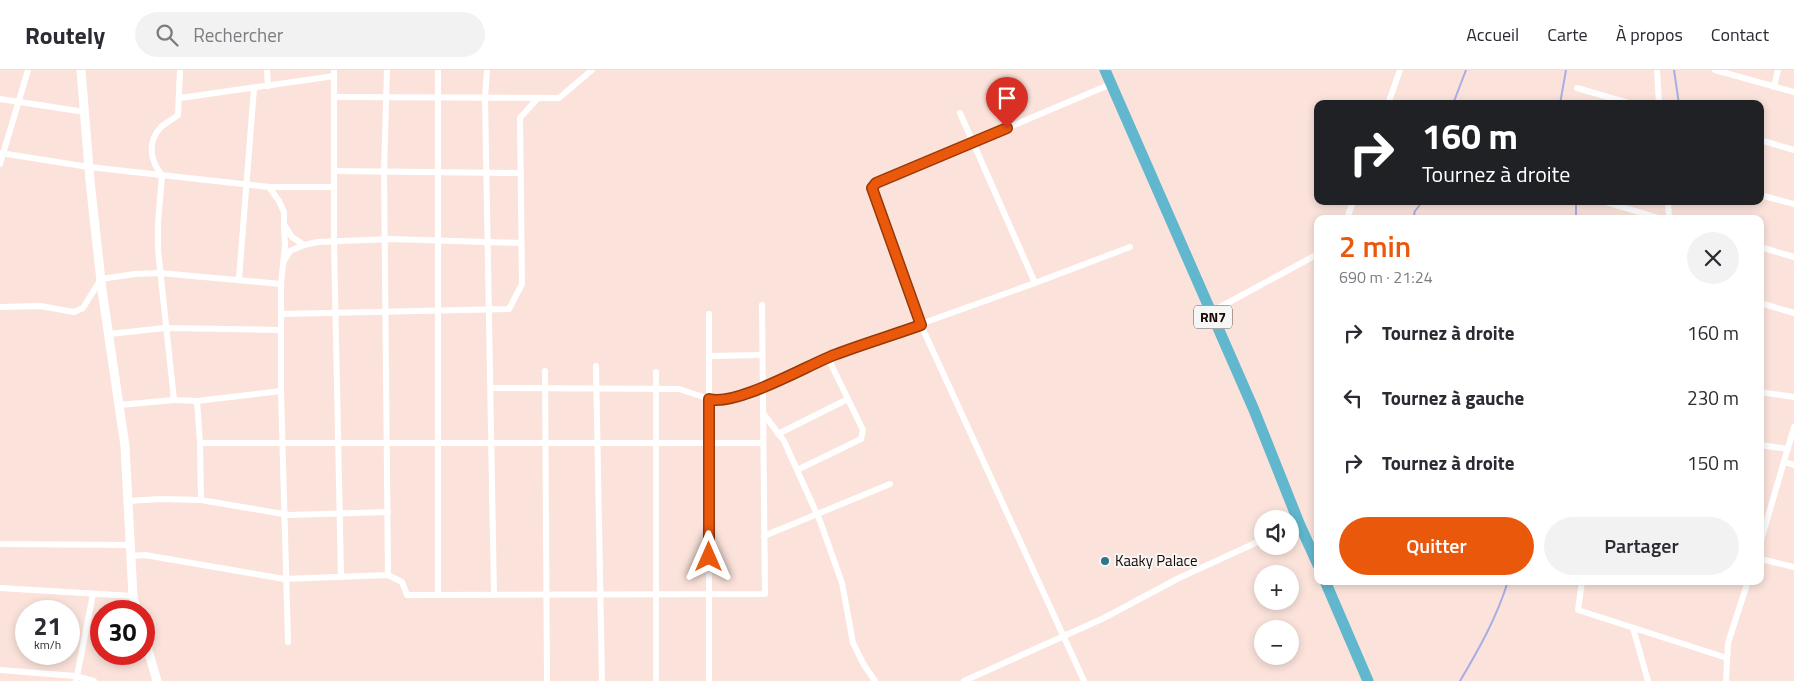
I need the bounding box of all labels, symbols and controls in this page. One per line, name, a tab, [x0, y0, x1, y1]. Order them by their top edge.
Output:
search box	[135, 12, 485, 57]
text: Routely	[25, 17, 105, 53]
text: Rechercher	[193, 20, 283, 49]
icon: search	[153, 21, 181, 49]
text: Accueil	[1466, 21, 1519, 48]
text: Carte	[1547, 21, 1588, 48]
text: À propos	[1616, 21, 1683, 48]
text: Contact	[1711, 21, 1769, 48]
pin	[986, 77, 1028, 128]
icon: arrive	[993, 84, 1021, 112]
text: 160 m	[1422, 109, 1518, 163]
icon: right	[1339, 120, 1404, 185]
text: Tournez à droite	[1422, 157, 1570, 191]
text: 2 min	[1339, 223, 1411, 269]
button: close	[1687, 232, 1739, 284]
text: 690 m · 21:24	[1339, 265, 1433, 289]
road number: RN7	[1194, 306, 1232, 328]
text: Tournez à droite	[1382, 318, 1514, 347]
text: 160 m	[1687, 318, 1739, 347]
icon: right	[1339, 319, 1367, 347]
text: Tournez à gauche	[1382, 383, 1524, 412]
text: 230 m	[1687, 383, 1739, 412]
icon: left	[1339, 384, 1367, 412]
text: Tournez à droite	[1382, 448, 1514, 477]
text: 150 m	[1687, 448, 1739, 477]
icon: right	[1339, 449, 1367, 477]
map controls	[1254, 510, 1299, 665]
button: sound	[1254, 510, 1299, 555]
button: Quitter	[1339, 517, 1534, 575]
button: Partager	[1544, 517, 1739, 575]
position arrow	[682, 530, 734, 582]
place label: Kaaky Palace	[1115, 549, 1198, 572]
marker: Kaaky Palace	[1099, 555, 1111, 567]
button: +	[1254, 565, 1299, 610]
speed limit sign: 30	[90, 600, 155, 665]
text: 21	[33, 607, 62, 645]
button: −	[1254, 620, 1299, 665]
text: km/h	[34, 635, 61, 654]

